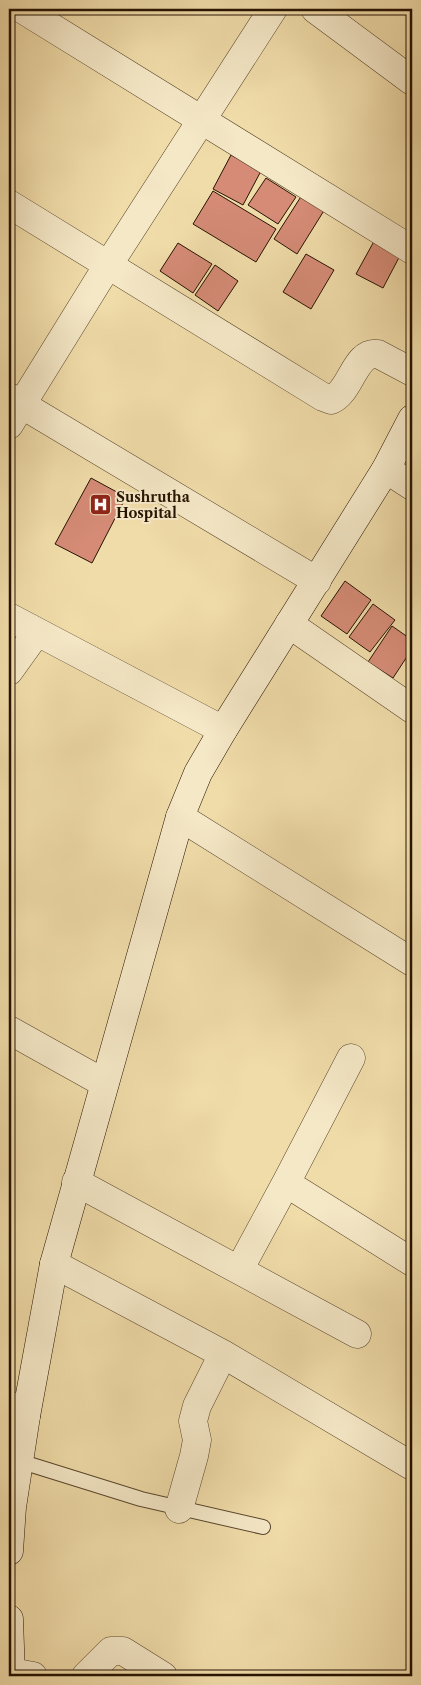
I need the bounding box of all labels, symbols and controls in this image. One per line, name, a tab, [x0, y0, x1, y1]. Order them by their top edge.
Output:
place label: Sushrutha Hospital	[116, 488, 191, 522]
hospital icon: Sushrutha Hospital	[88, 493, 112, 517]

